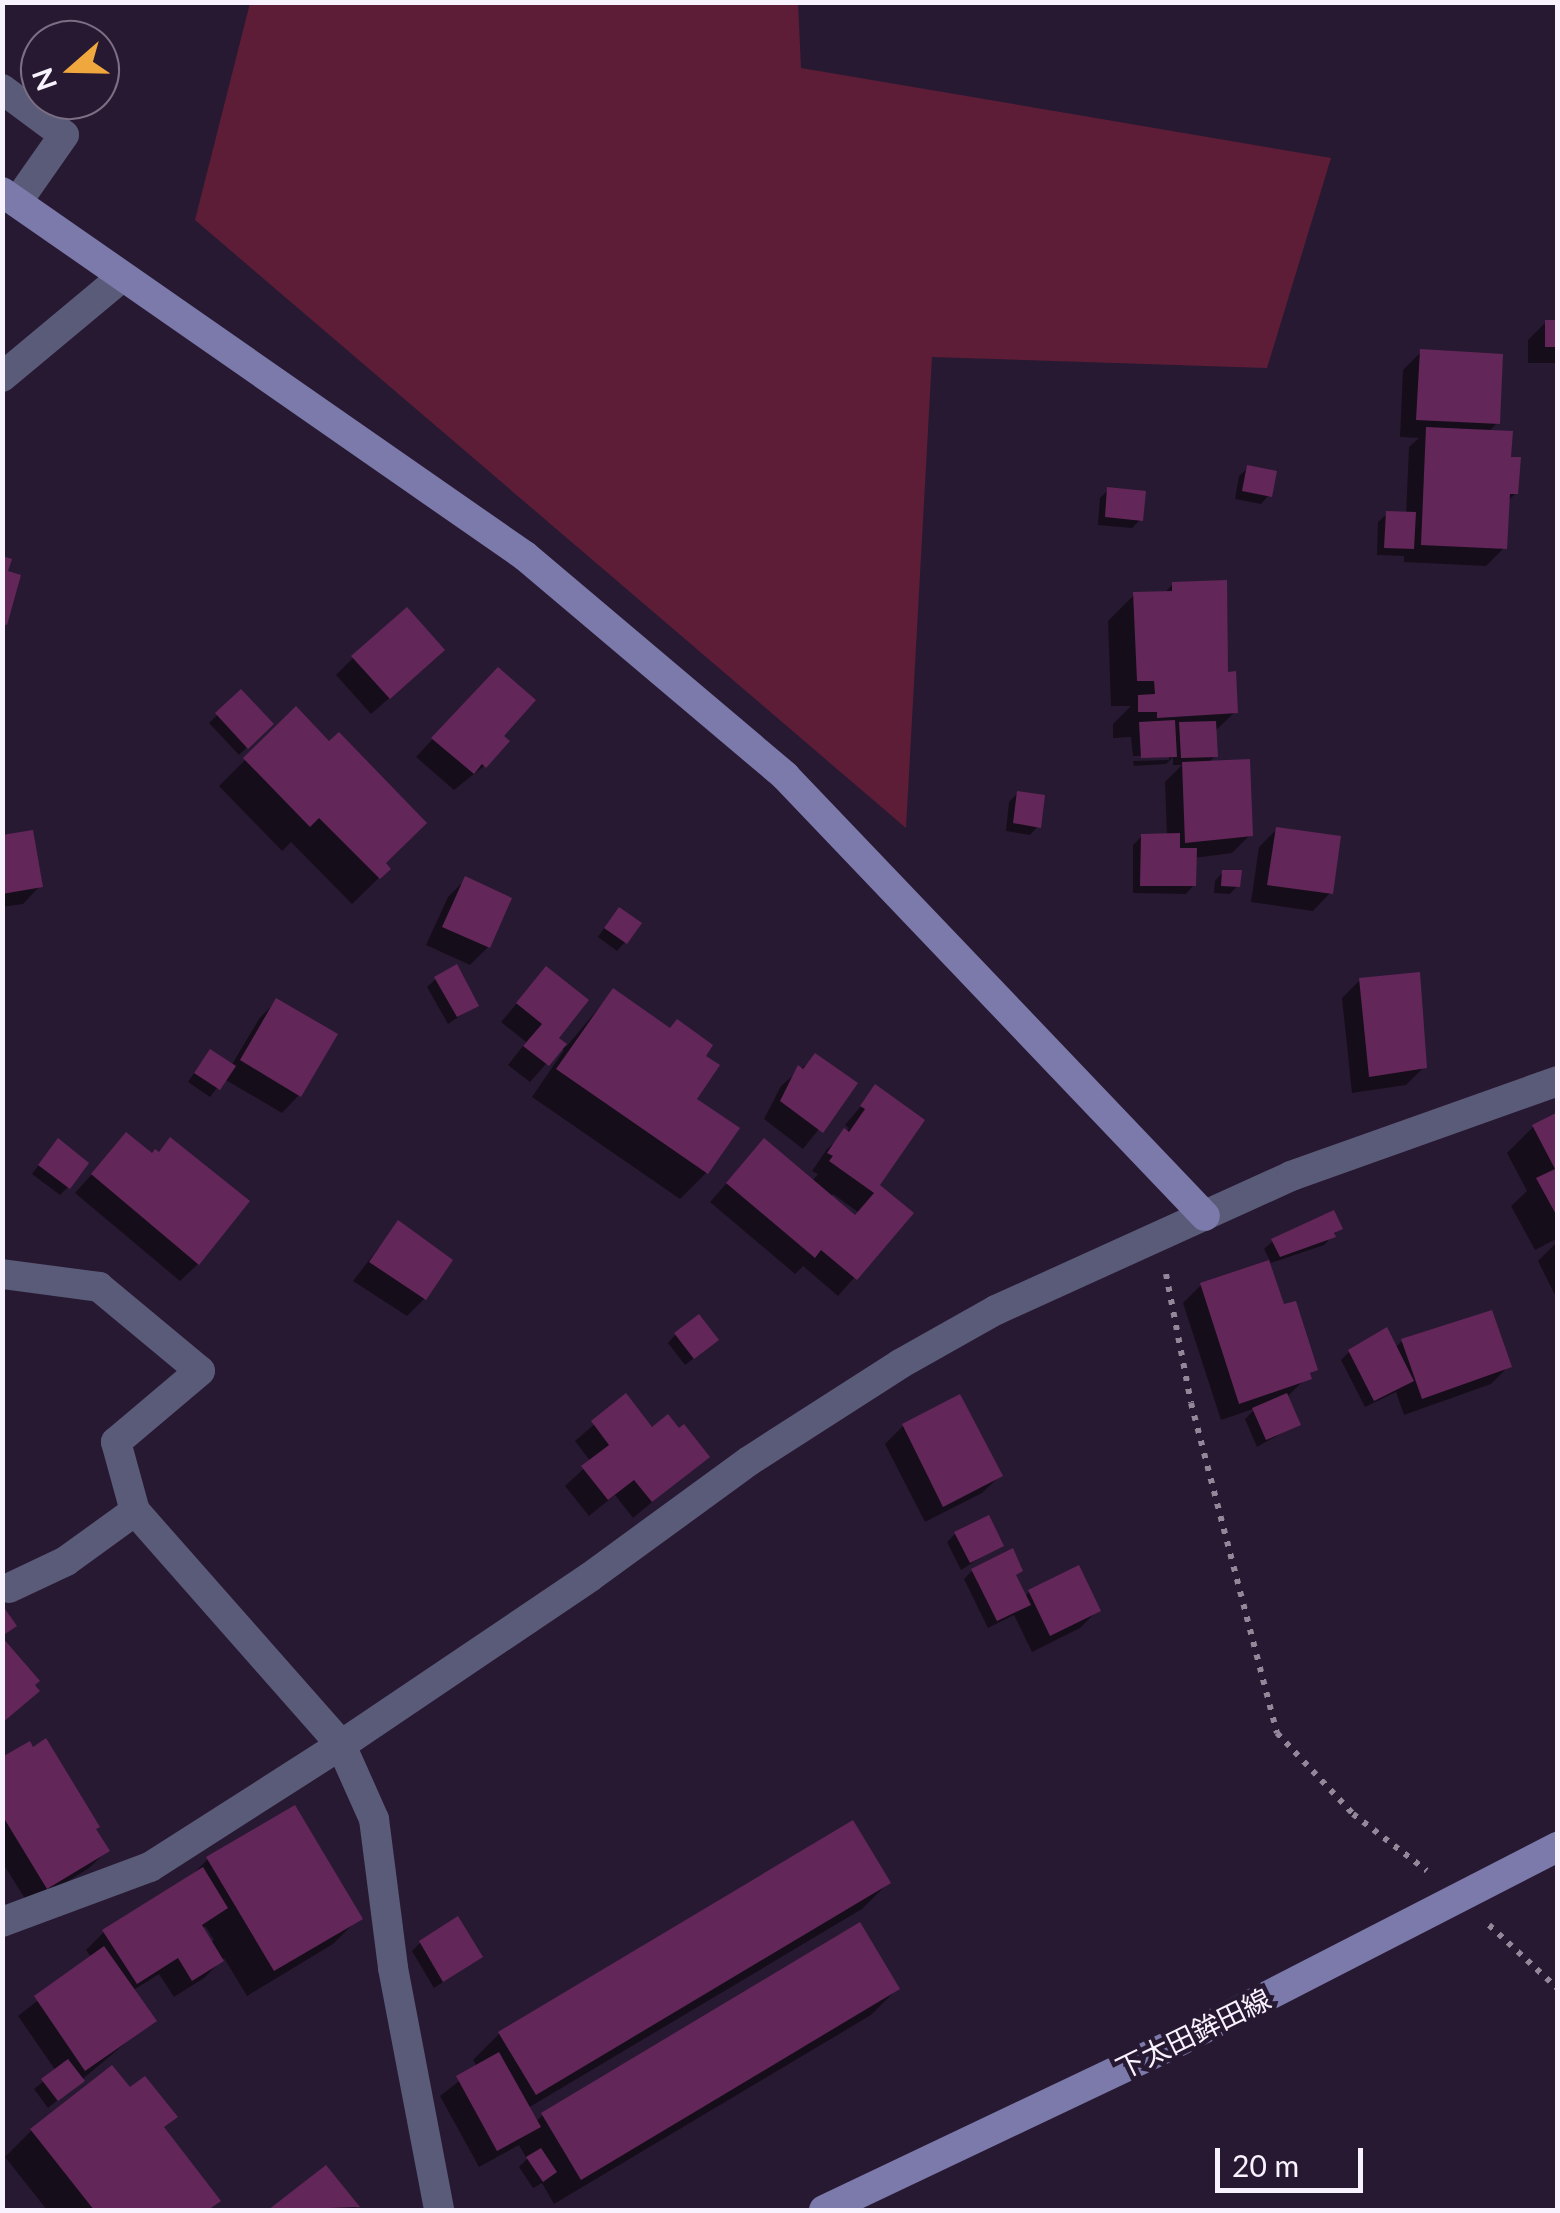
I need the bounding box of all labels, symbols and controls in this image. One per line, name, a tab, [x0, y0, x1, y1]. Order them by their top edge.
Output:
north arrow	[20, 20, 120, 120]
text: N	[24, 64, 63, 96]
street label: 下太田鉾田線	[1110, 1981, 1276, 2085]
scale bar	[1220, 2128, 1368, 2190]
text: 20 m	[1232, 2147, 1299, 2183]

